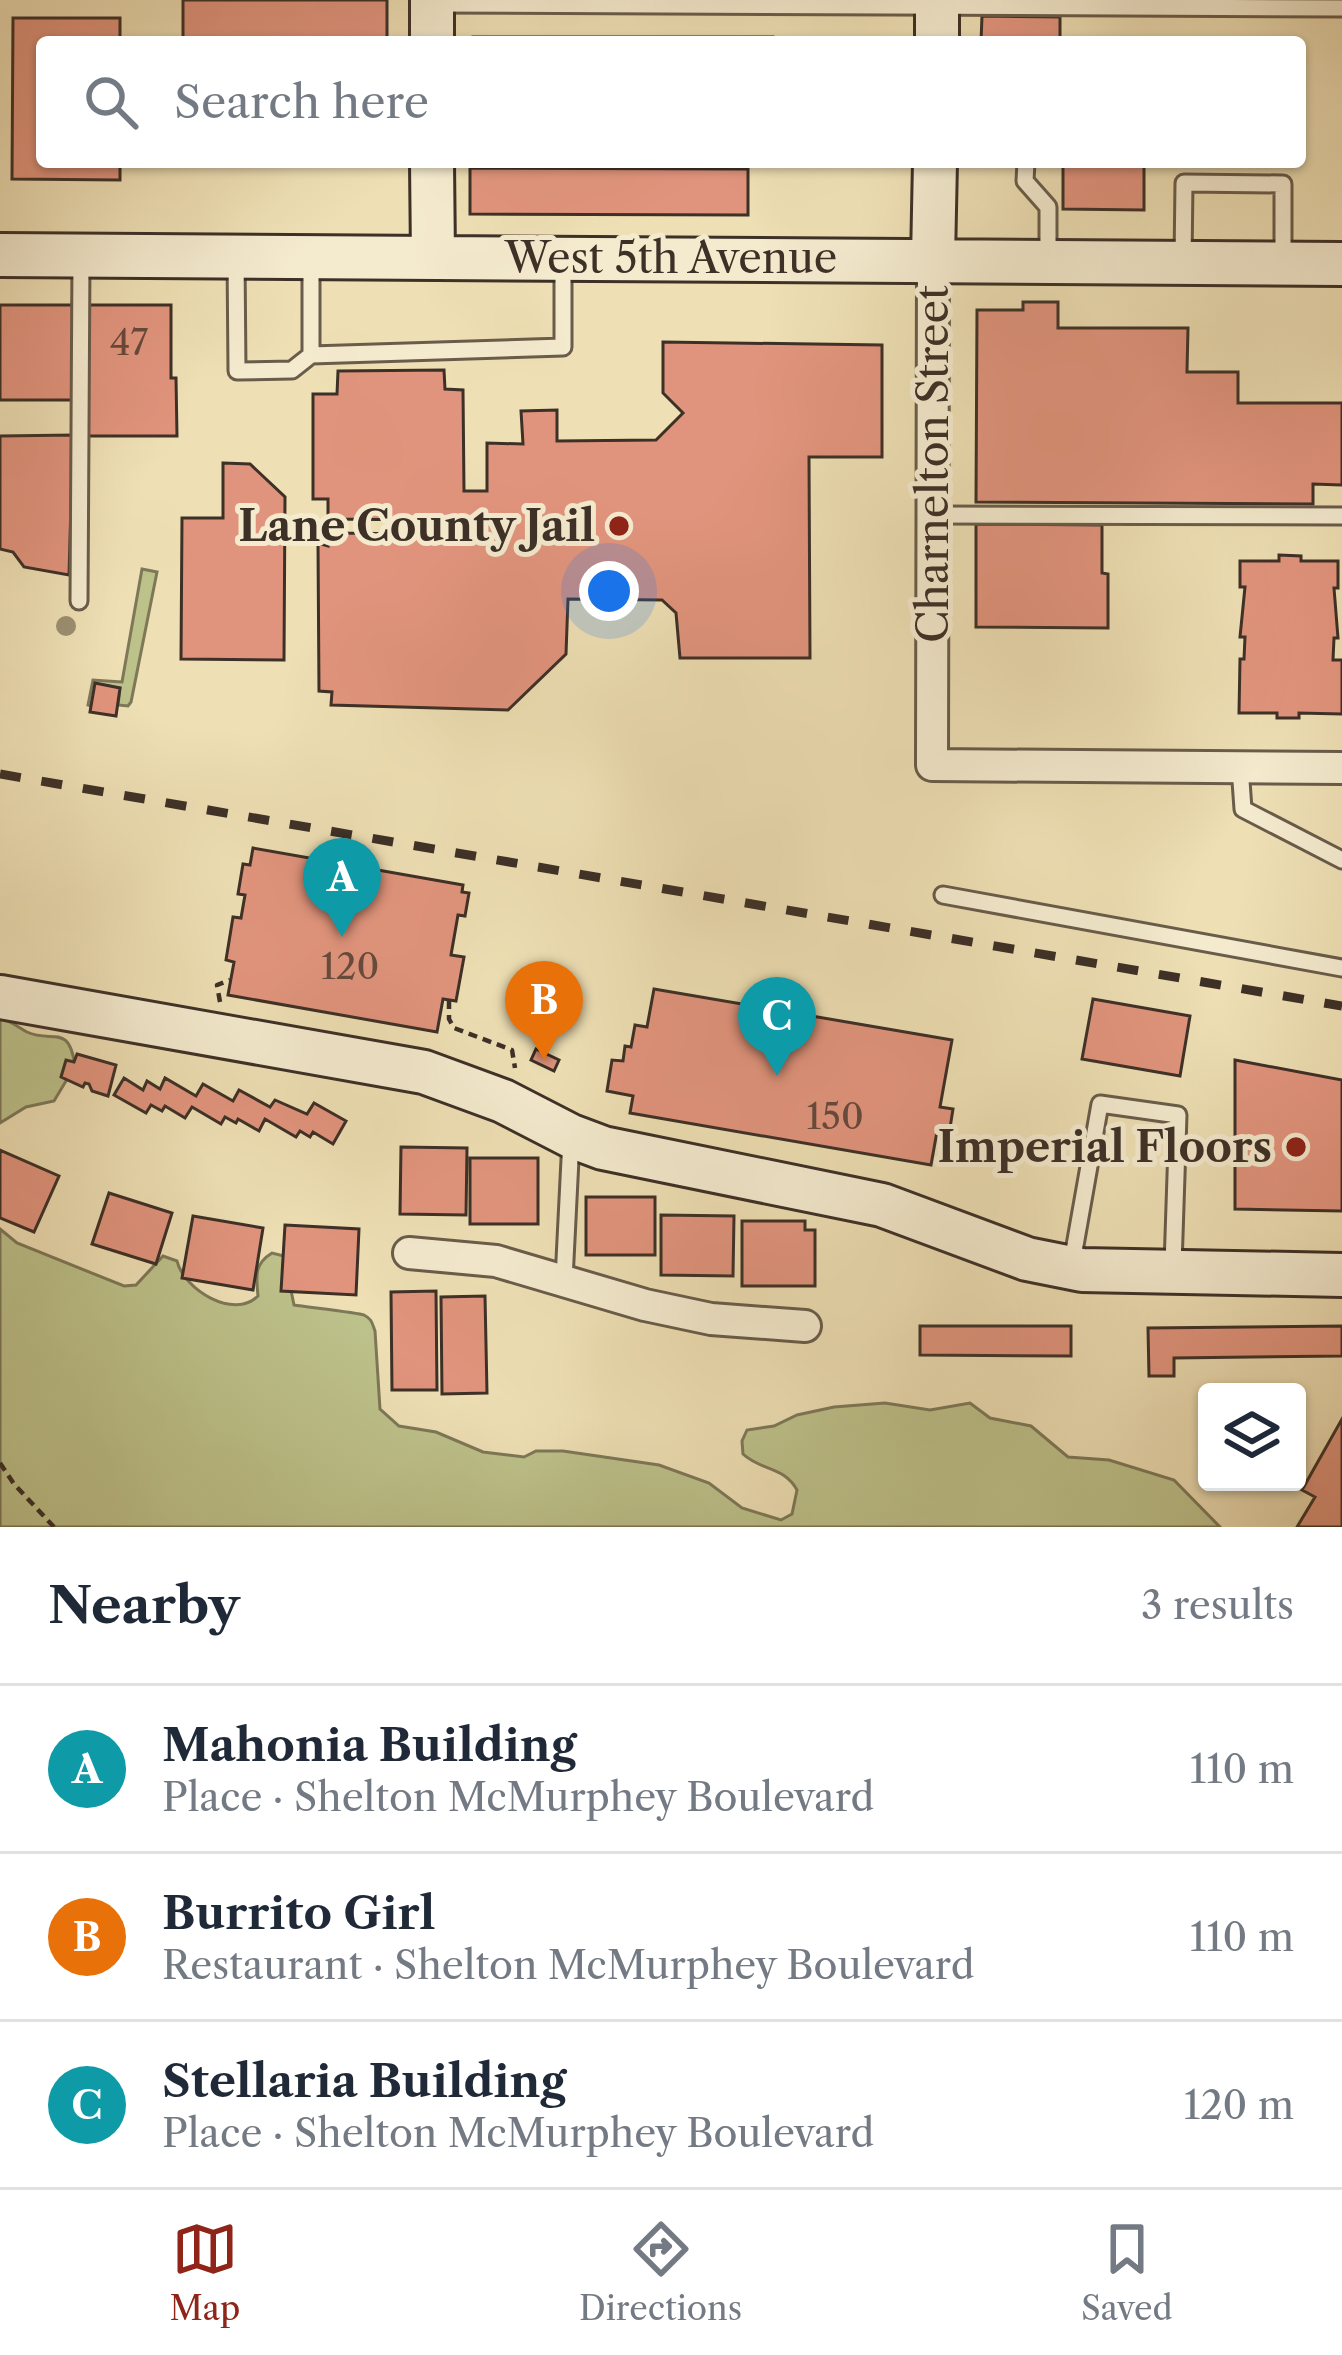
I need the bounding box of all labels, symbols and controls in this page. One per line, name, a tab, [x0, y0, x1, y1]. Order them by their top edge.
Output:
search box	[36, 36, 1306, 168]
icon: search	[78, 69, 144, 135]
text: Search here	[174, 74, 429, 130]
street label: West 5th Avenue	[504, 232, 837, 284]
street label: Charnelton Street	[907, 285, 959, 643]
house number: 47	[110, 320, 149, 364]
place label: Lane County Jail	[238, 500, 595, 552]
marker: Lane County Jail	[606, 513, 632, 539]
your location	[579, 561, 639, 621]
pin: A	[303, 838, 381, 937]
house number: 120	[321, 944, 379, 988]
pin: B	[505, 961, 583, 1060]
pin: C	[738, 977, 816, 1076]
house number: 150	[806, 1094, 864, 1138]
place label: Imperial Floors	[937, 1121, 1272, 1173]
marker: Imperial Floors	[1283, 1134, 1309, 1160]
map controls	[1198, 1383, 1306, 1491]
button: layers	[1198, 1383, 1306, 1491]
text: Nearby	[48, 1574, 240, 1636]
text: 3 results	[1141, 1581, 1294, 1629]
text: Mahonia Building	[162, 1717, 577, 1773]
text: A	[72, 1745, 102, 1793]
text: 110 m	[1190, 1745, 1294, 1793]
text: Place · Shelton McMurphey Boulevard	[162, 1773, 874, 1821]
text: Burrito Girl	[162, 1885, 435, 1941]
text: B	[73, 1913, 102, 1961]
text: 110 m	[1190, 1913, 1294, 1961]
text: Restaurant · Shelton McMurphey Boulevard	[162, 1941, 974, 1989]
text: Stellaria Building	[162, 2053, 566, 2109]
text: C	[71, 2081, 103, 2129]
text: 120 m	[1184, 2081, 1294, 2129]
text: Place · Shelton McMurphey Boulevard	[162, 2109, 874, 2157]
tab: Map	[169, 2216, 240, 2329]
tab: Directions	[579, 2216, 742, 2329]
tab: Saved	[1081, 2216, 1173, 2329]

